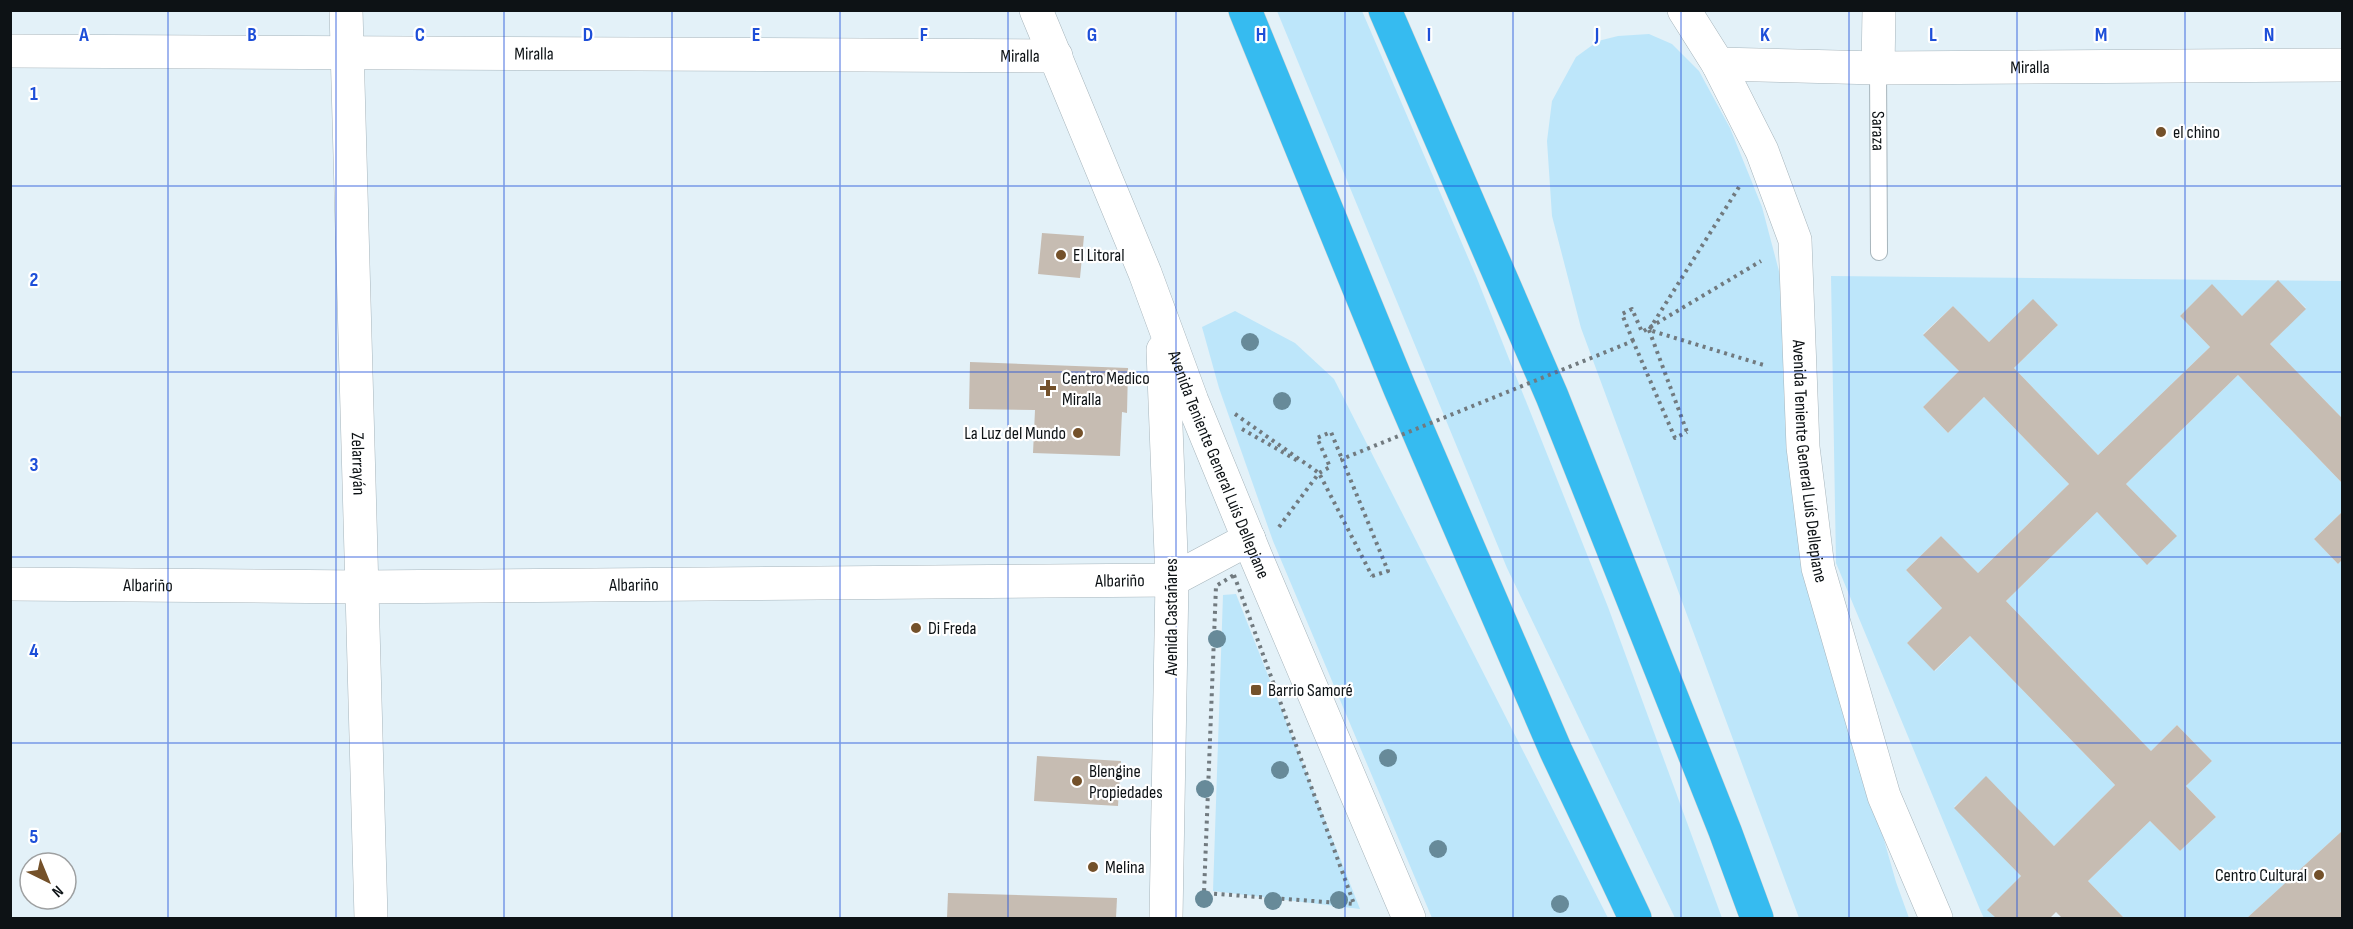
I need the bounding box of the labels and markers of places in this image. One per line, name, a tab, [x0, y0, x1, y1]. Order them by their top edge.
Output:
place label: el chino	[2173, 122, 2220, 143]
marker: el chino	[2154, 125, 2168, 139]
place label: El Litoral	[1073, 245, 1125, 266]
marker: El Litoral	[1054, 248, 1068, 262]
place label: Centro Medico Miralla	[1062, 368, 1150, 410]
marker: Centro Medico Miralla	[1039, 379, 1057, 397]
place label: La Luz del Mundo	[964, 423, 1066, 444]
marker: La Luz del Mundo	[1071, 426, 1085, 440]
place label: Di Freda	[928, 618, 976, 639]
marker: Di Freda	[909, 621, 923, 635]
place label: Barrio Samoré	[1268, 680, 1353, 701]
marker: Barrio Samoré	[1249, 683, 1263, 697]
place label: Blengine Propiedades	[1089, 761, 1163, 803]
marker: Blengine Propiedades	[1070, 774, 1084, 788]
place label: Melina	[1105, 857, 1145, 878]
marker: Melina	[1086, 860, 1100, 874]
place label: Centro Cultural	[2215, 865, 2307, 886]
marker: Centro Cultural	[2312, 868, 2326, 882]

